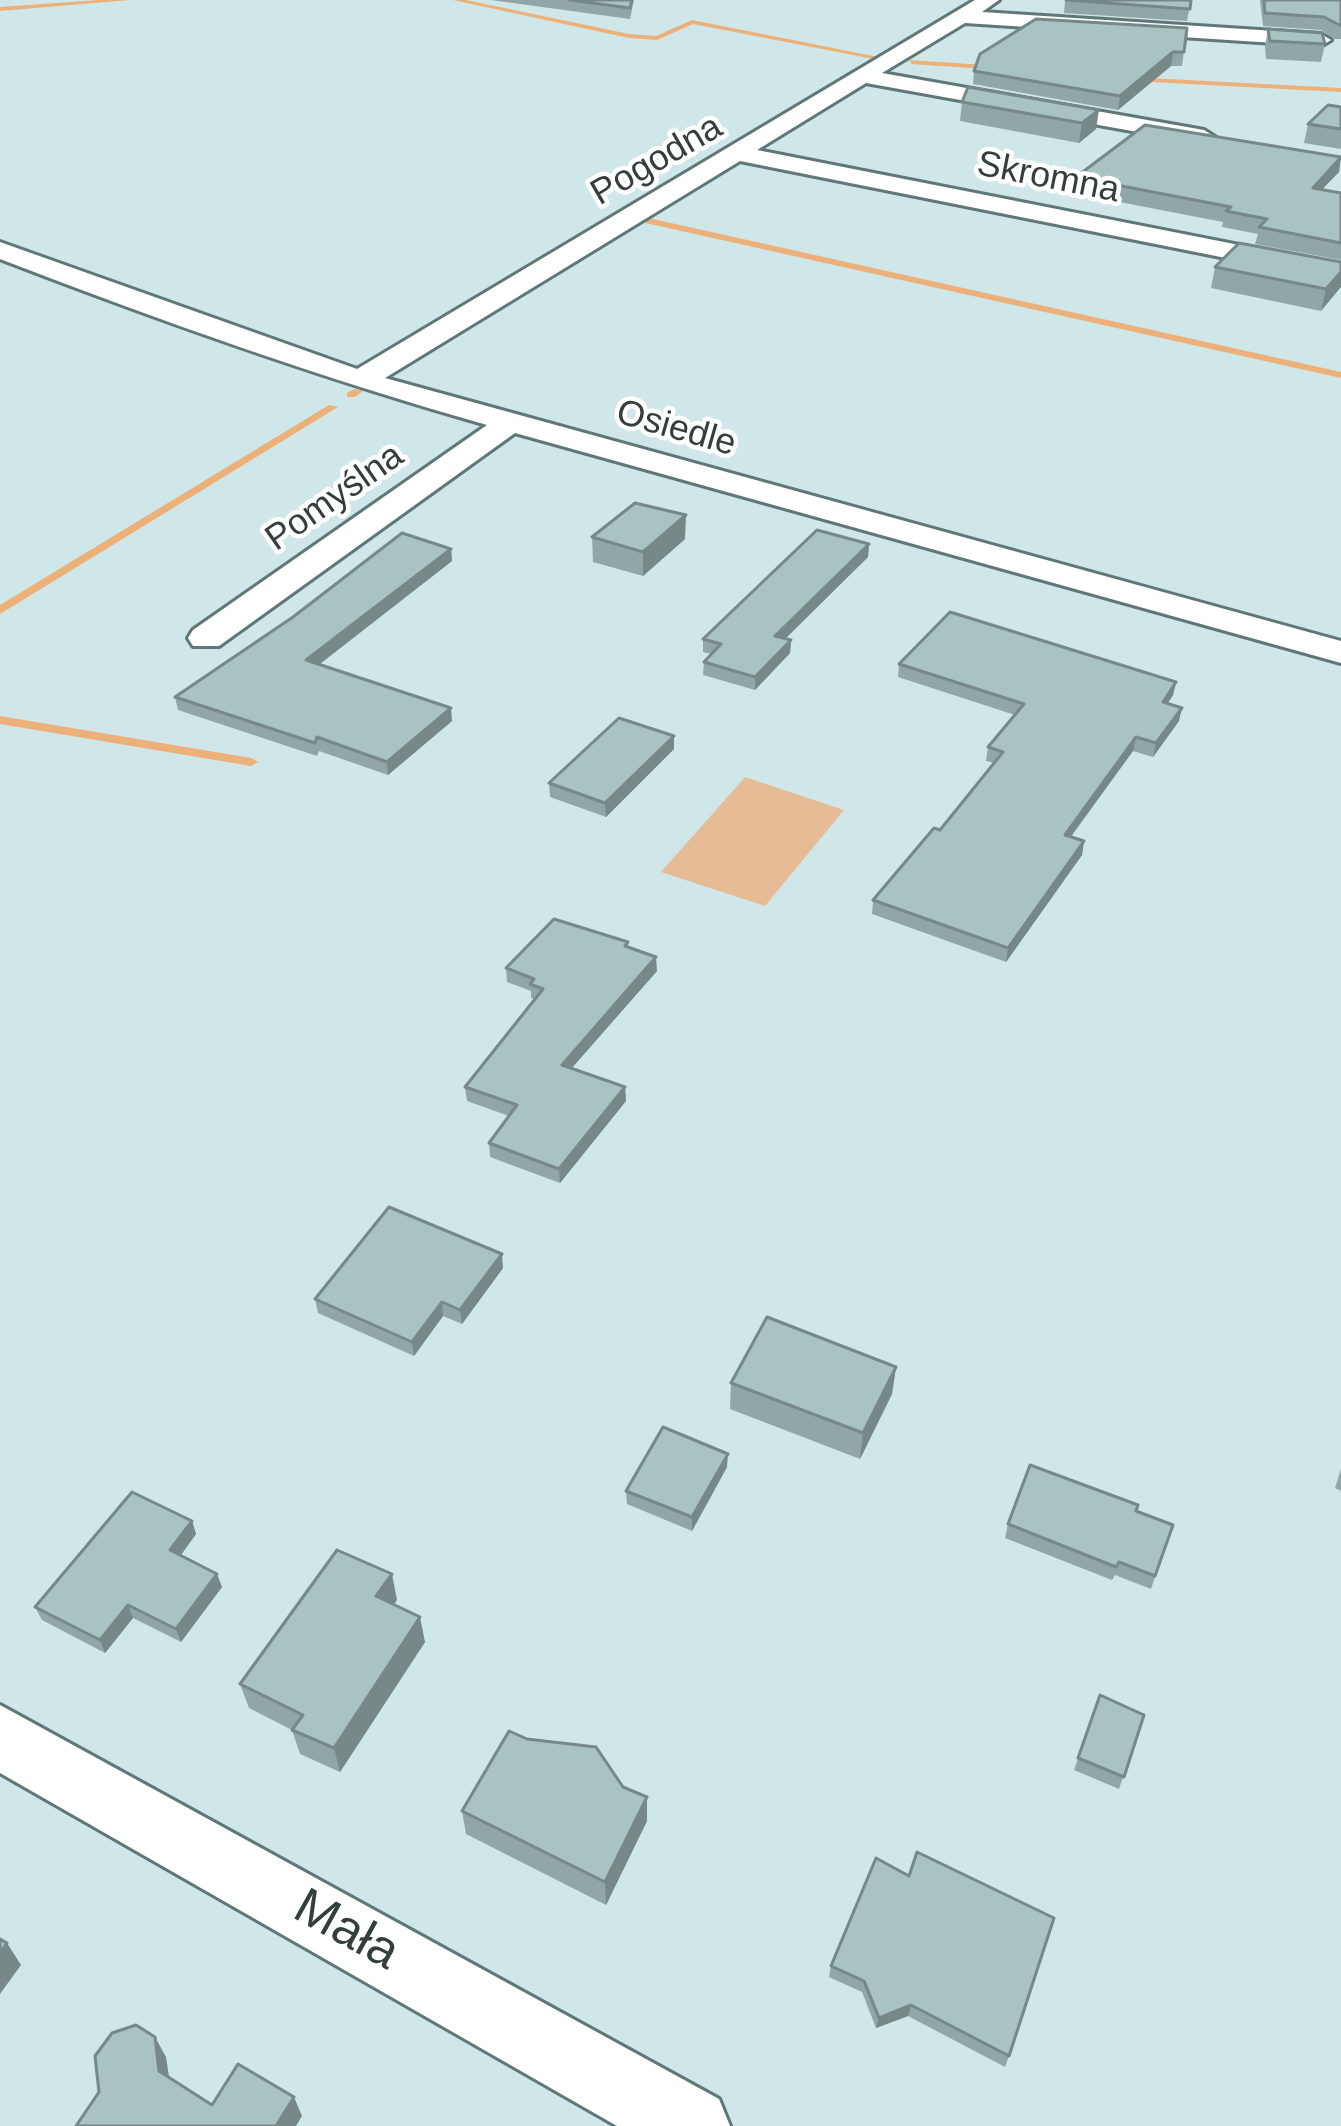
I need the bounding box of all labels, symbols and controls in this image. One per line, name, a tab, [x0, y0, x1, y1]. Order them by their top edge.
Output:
street label: Pogodna	[584, 106, 730, 216]
street label: Skromna	[973, 143, 1123, 213]
street label: Osiedle	[611, 391, 741, 467]
street label: Pomyślna	[258, 435, 412, 561]
street label: Mała	[283, 1877, 409, 1985]

